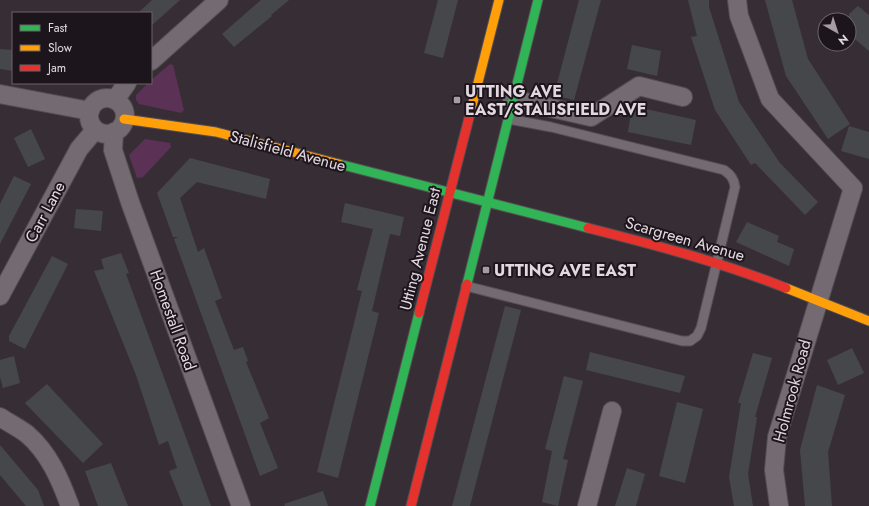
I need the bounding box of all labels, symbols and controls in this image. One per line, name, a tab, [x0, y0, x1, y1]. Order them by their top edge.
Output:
legend	[12, 12, 152, 84]
north arrow	[817, 12, 857, 52]
text: Fast	[48, 19, 67, 37]
text: N	[835, 31, 852, 49]
text: Slow	[48, 39, 73, 57]
text: Jam	[46, 59, 66, 77]
place label: UTTING AVE EAST/STALISFIELD AVE	[465, 80, 646, 121]
marker: UTTING AVE EAST/STALISFIELD AVE	[452, 95, 462, 105]
street label: Stalisfield Avenue	[228, 124, 348, 178]
street label: Carr Lane	[19, 177, 71, 247]
street label: Utting Avenue East	[394, 185, 446, 313]
street label: Scargreen Avenue	[623, 211, 747, 267]
place label: UTTING AVE EAST	[494, 259, 636, 282]
marker: UTTING AVE EAST	[481, 265, 491, 275]
street label: Homestall Road	[144, 266, 202, 374]
street label: Holmrook Road	[767, 337, 817, 445]

